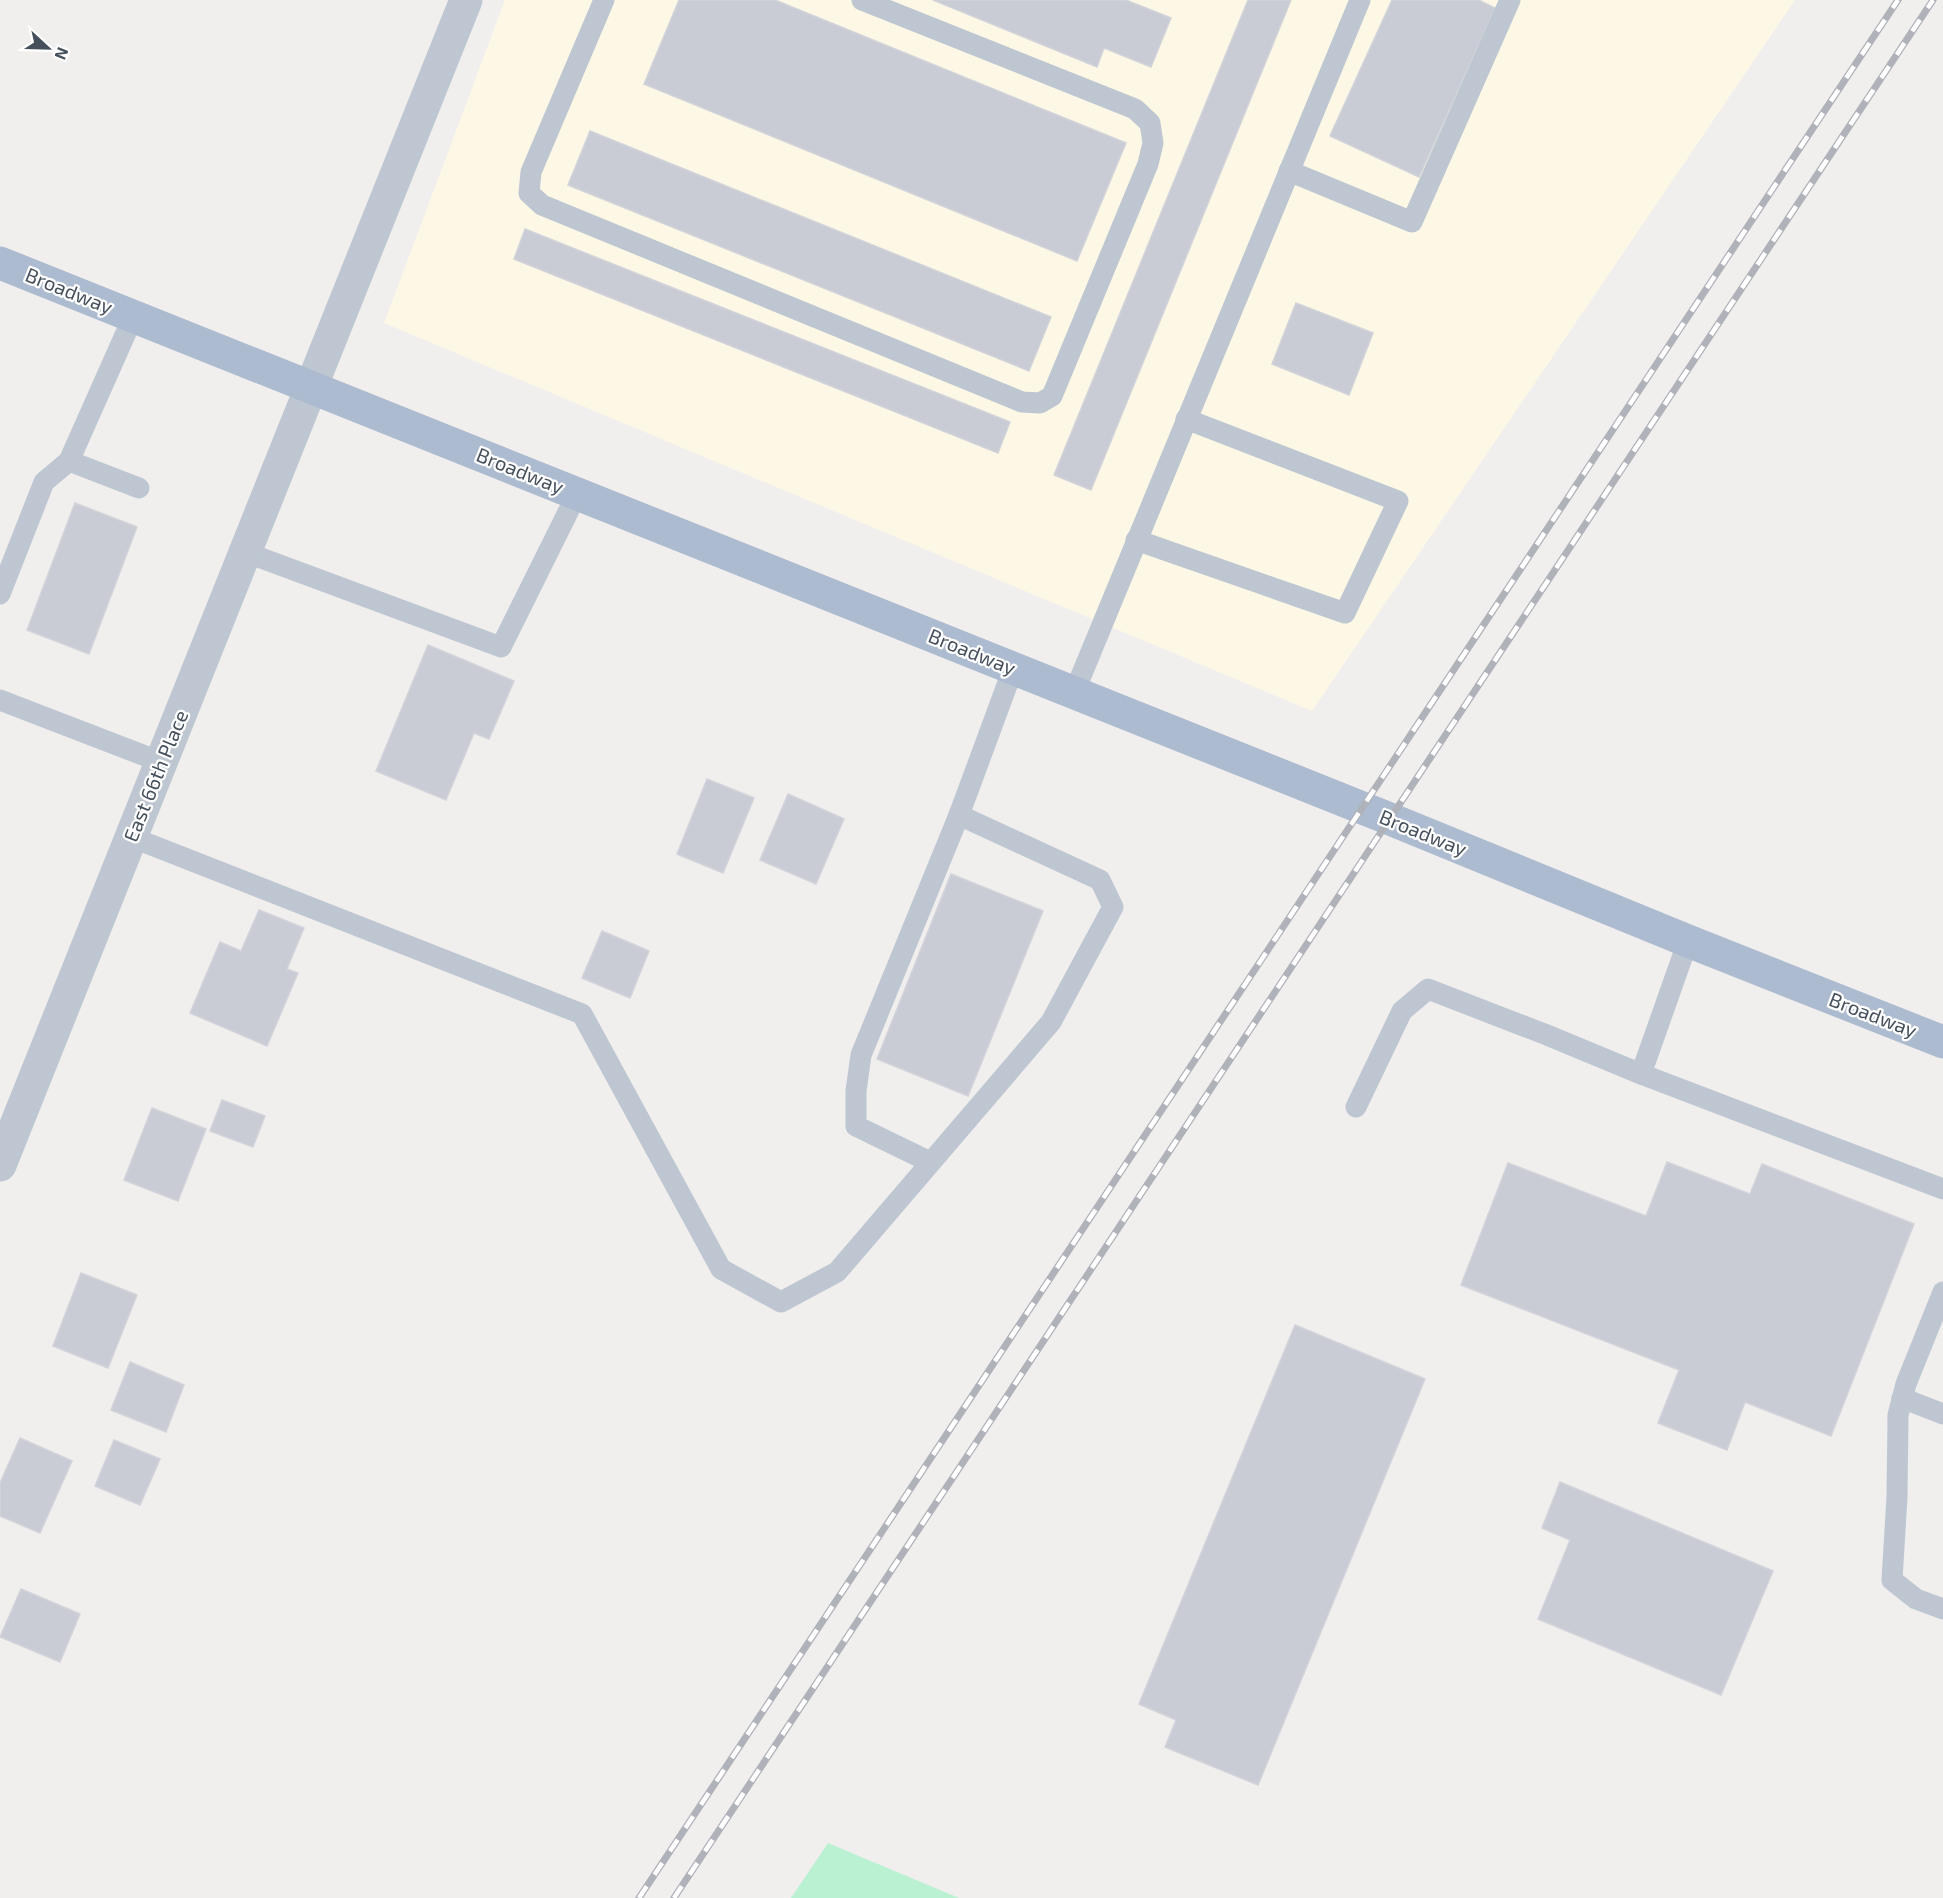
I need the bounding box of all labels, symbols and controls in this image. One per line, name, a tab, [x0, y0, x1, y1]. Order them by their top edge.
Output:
north arrow	[18, 18, 78, 78]
text: N	[51, 45, 73, 63]
street label: Broadway	[22, 262, 117, 319]
street label: Broadway	[473, 442, 568, 499]
street label: Broadway	[925, 623, 1020, 680]
street label: East 66th Place	[118, 706, 192, 845]
street label: Broadway	[1376, 804, 1471, 861]
street label: Broadway	[1826, 986, 1921, 1042]

